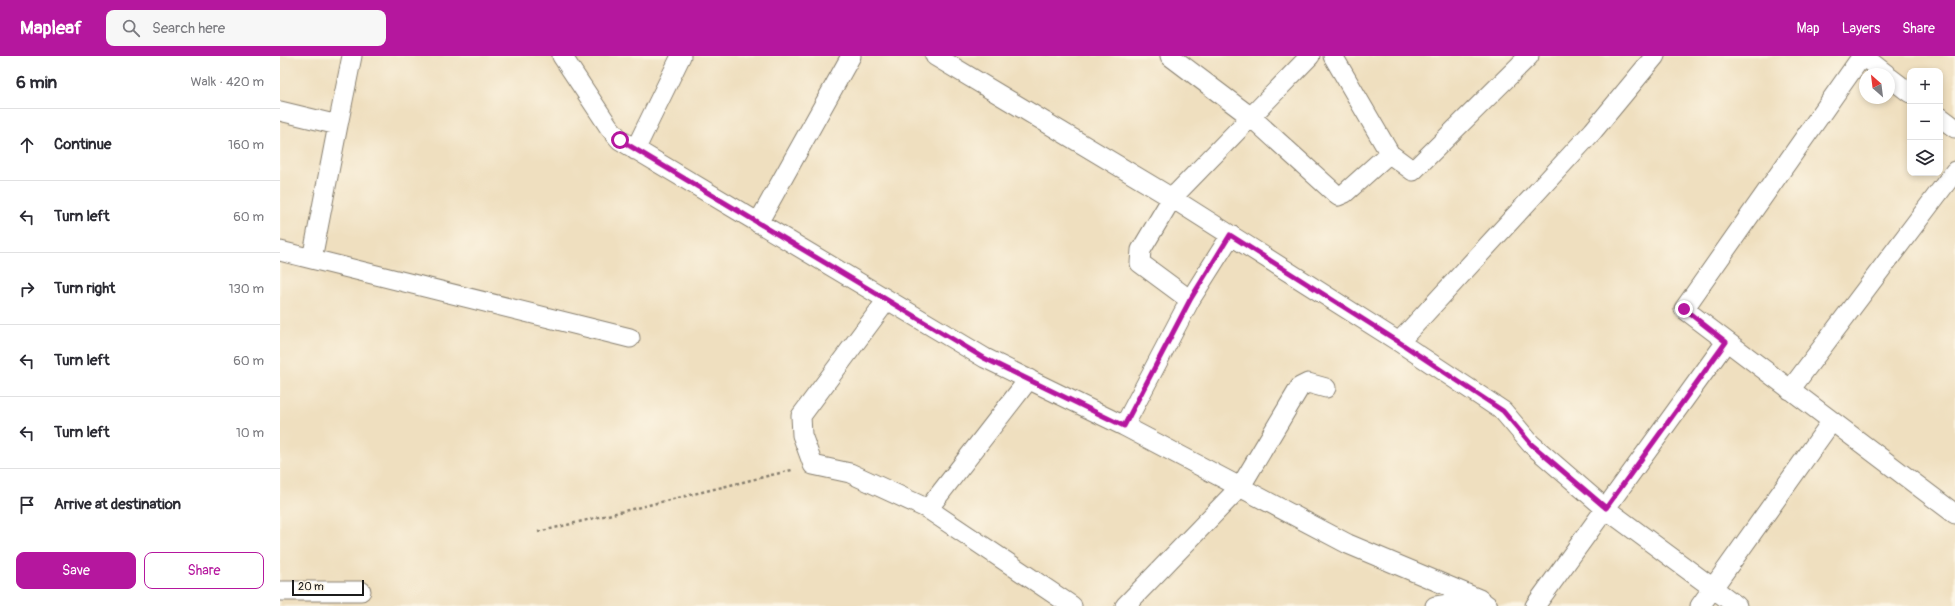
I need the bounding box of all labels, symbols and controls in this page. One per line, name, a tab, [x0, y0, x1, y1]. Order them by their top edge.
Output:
search box	[106, 10, 386, 46]
text: Mapleaf	[20, 16, 82, 40]
icon: search	[120, 17, 142, 39]
text: Search here	[152, 19, 225, 38]
text: Map	[1797, 20, 1820, 37]
text: Layers	[1842, 20, 1880, 37]
text: Share	[1902, 20, 1935, 37]
north arrow	[1859, 68, 1895, 104]
map controls	[1907, 68, 1943, 176]
button: +	[1907, 68, 1943, 104]
text: 6 min	[16, 72, 57, 93]
text: Walk · 420 m	[190, 74, 264, 90]
button: −	[1907, 104, 1943, 140]
route start	[611, 131, 629, 149]
icon: ahead	[16, 134, 38, 156]
text: Continue	[54, 135, 112, 154]
text: 160 m	[228, 137, 264, 153]
button: layers	[1907, 140, 1943, 176]
icon: left	[16, 206, 38, 228]
text: Turn left	[54, 207, 110, 226]
text: 60 m	[233, 209, 264, 225]
icon: right	[16, 278, 38, 300]
text: Turn right	[54, 279, 115, 298]
text: 130 m	[228, 281, 264, 297]
route end	[1675, 300, 1693, 318]
icon: left	[16, 350, 38, 372]
text: Turn left	[54, 351, 110, 370]
text: 60 m	[233, 353, 264, 369]
icon: left	[16, 422, 38, 444]
text: Turn left	[54, 423, 110, 442]
text: 10 m	[236, 425, 264, 441]
icon: arrive	[16, 494, 38, 516]
text: Arrive at destination	[54, 495, 181, 514]
button: Save	[16, 552, 136, 589]
button: Share	[144, 552, 264, 589]
scale bar	[292, 578, 364, 597]
text: 20 m	[298, 580, 324, 593]

